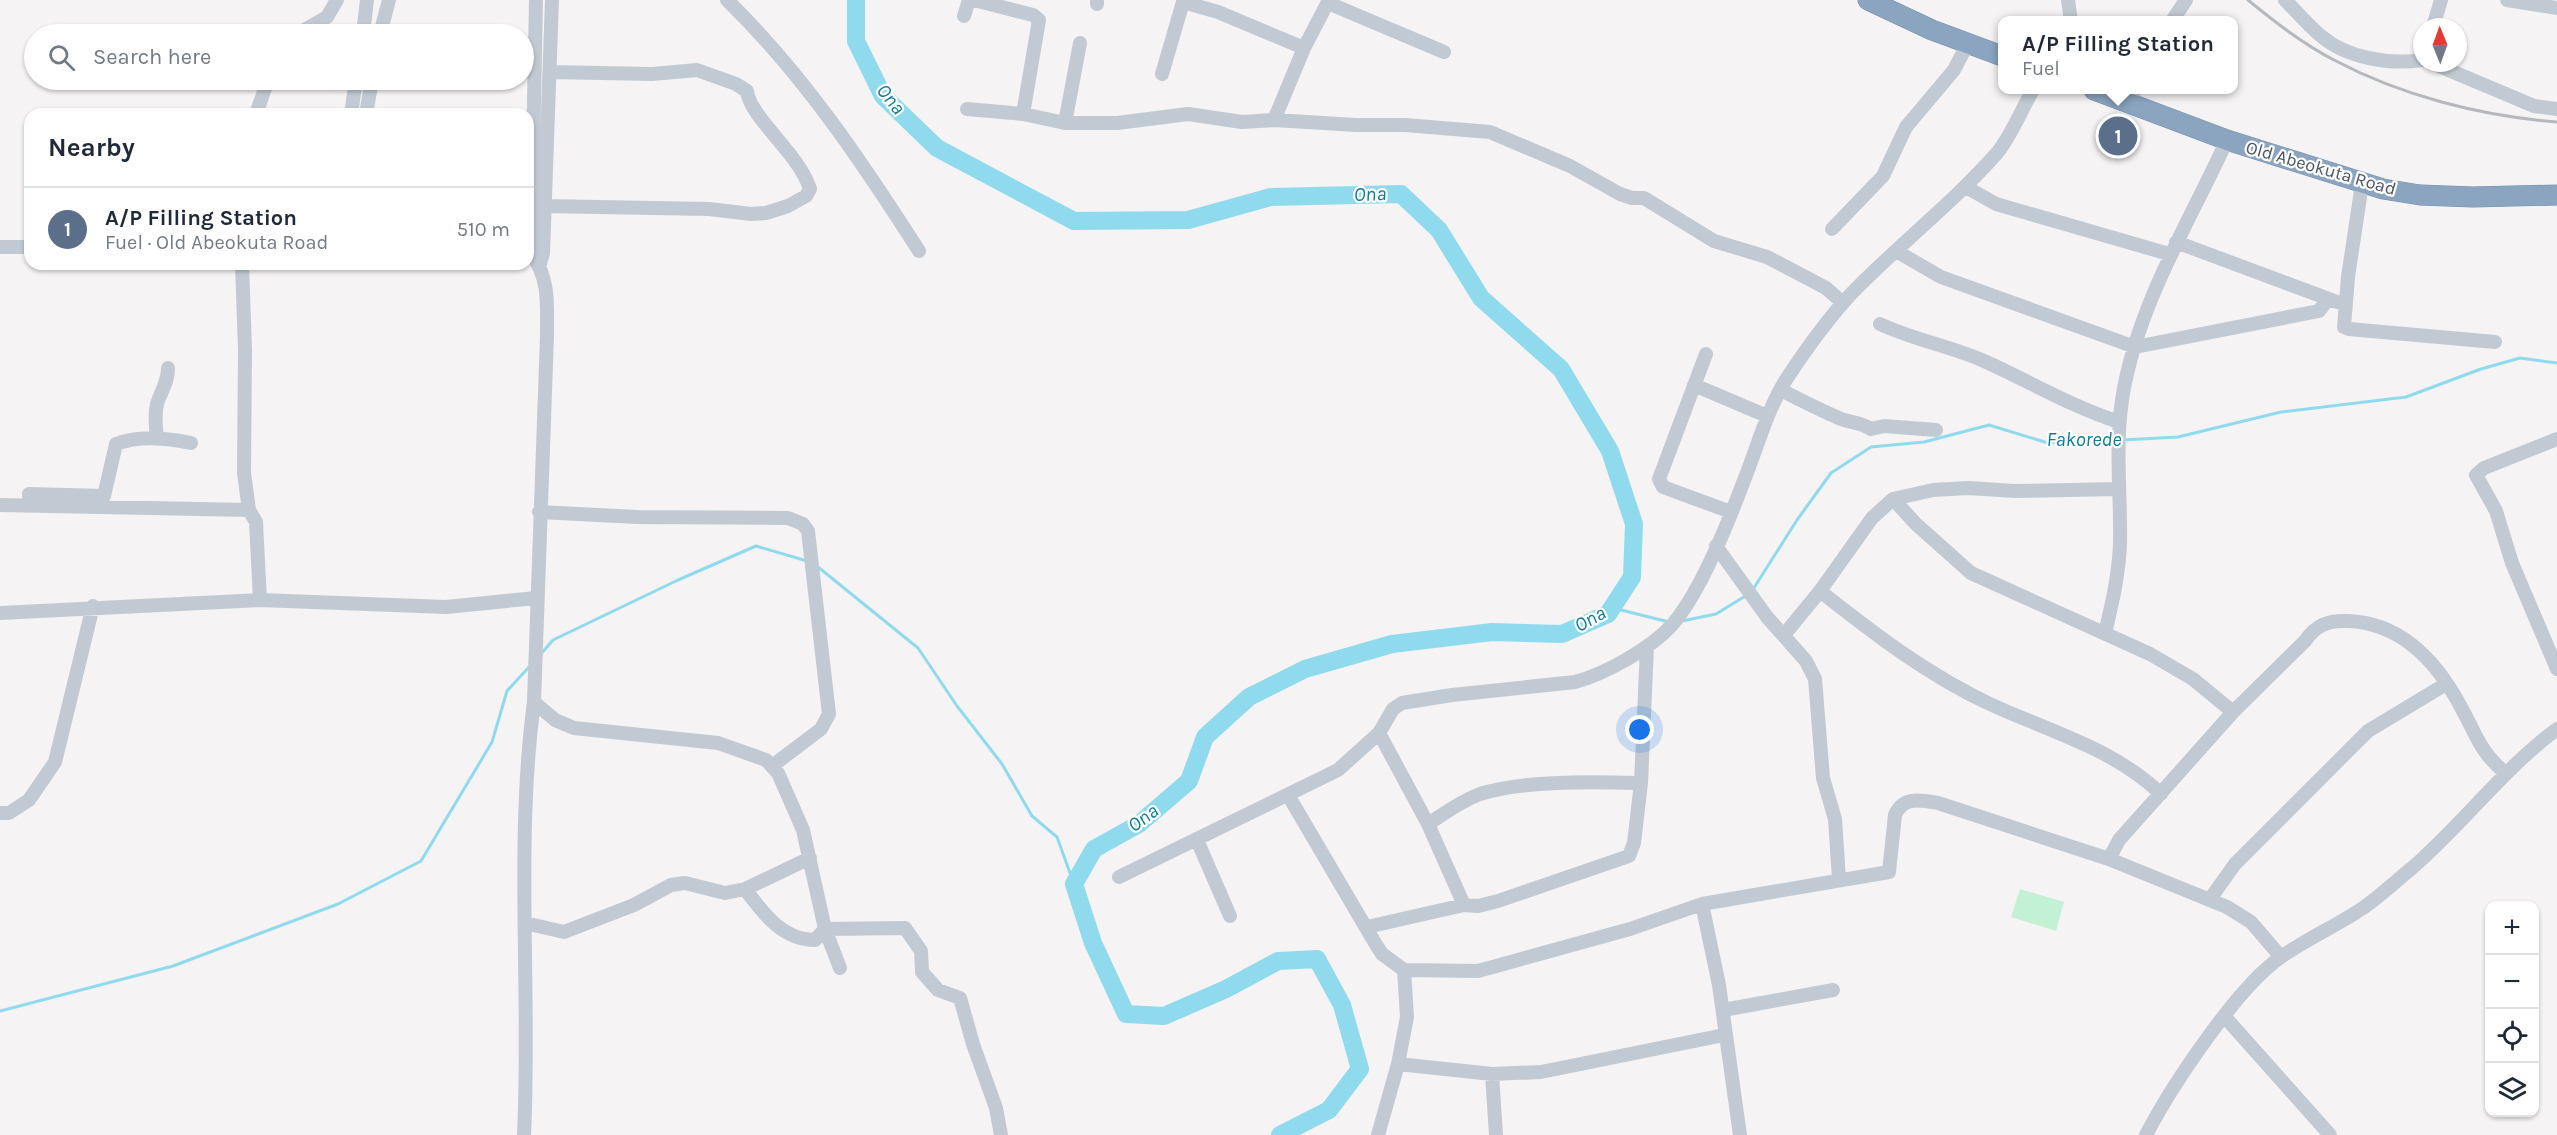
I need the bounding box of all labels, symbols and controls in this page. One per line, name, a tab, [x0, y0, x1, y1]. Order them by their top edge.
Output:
popup	[1998, 16, 2238, 94]
north arrow	[2413, 18, 2467, 72]
search box	[24, 24, 534, 90]
text: A/P Filling Station	[2022, 31, 2214, 57]
icon: search	[45, 41, 78, 74]
text: Search here	[93, 44, 211, 70]
text: Fuel	[2022, 57, 2060, 80]
water label: Ona	[872, 79, 910, 119]
pin: 1	[2098, 114, 2138, 158]
text: Nearby	[48, 132, 135, 163]
street label: Old Abeokuta Road	[2243, 136, 2399, 200]
water label: Ona	[1353, 182, 1387, 206]
text: A/P Filling Station	[105, 205, 297, 231]
text: 1	[64, 218, 71, 241]
text: 510 m	[457, 218, 510, 241]
text: Fuel · Old Abeokuta Road	[105, 231, 328, 254]
water label: Fakorede	[2046, 428, 2122, 451]
water label: Ona	[1570, 601, 1610, 637]
your location	[1625, 715, 1654, 744]
water label: Ona	[1123, 799, 1163, 837]
map controls	[2485, 901, 2539, 1117]
button: +	[2485, 901, 2539, 955]
button: −	[2485, 955, 2539, 1009]
button: locate	[2485, 1009, 2539, 1063]
button: layers	[2485, 1063, 2539, 1117]

